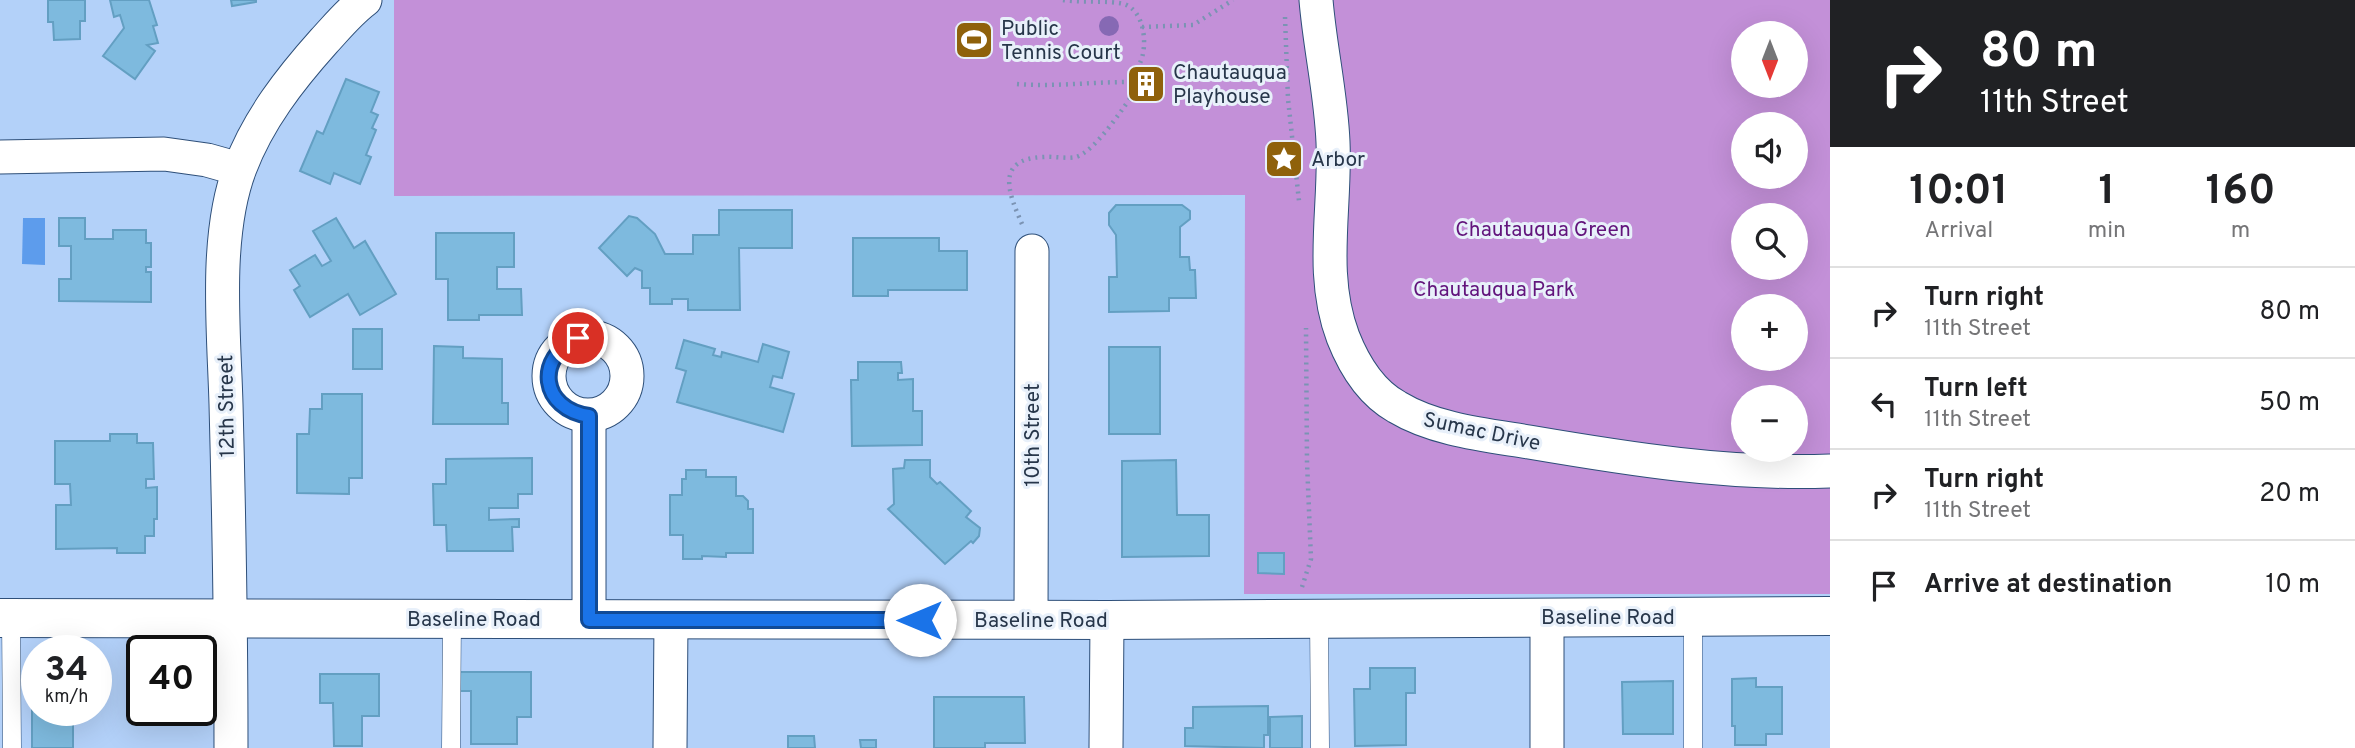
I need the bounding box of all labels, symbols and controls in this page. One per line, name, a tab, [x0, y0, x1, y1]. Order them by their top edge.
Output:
place label: Public Tennis Court	[1001, 16, 1121, 67]
sports icon: Public Tennis Court	[953, 19, 995, 61]
north arrow	[1731, 21, 1808, 98]
map controls	[1731, 21, 1808, 462]
text: 80 m	[1980, 23, 2097, 85]
icon: right	[1865, 28, 1956, 119]
place label: Chautauqua Playhouse	[1173, 60, 1287, 111]
building icon: Chautauqua Playhouse	[1125, 63, 1167, 105]
text: 11th Street	[1980, 84, 2129, 124]
button: sound	[1731, 112, 1808, 189]
place icon: Arbor	[1263, 138, 1305, 180]
place label: Arbor	[1311, 147, 1365, 174]
text: 10:01	[1909, 166, 2008, 219]
text: 1	[2099, 166, 2115, 219]
text: 160	[2205, 166, 2276, 219]
button: search	[1731, 203, 1808, 280]
park label: Chautauqua Green	[1455, 217, 1631, 244]
text: Arrival	[1925, 217, 1993, 246]
text: min	[2088, 217, 2126, 246]
text: m	[2231, 217, 2250, 246]
park label: Chautauqua Park	[1413, 277, 1575, 304]
text: Turn right	[1924, 282, 2044, 315]
button: +	[1731, 294, 1808, 371]
icon: right	[1865, 294, 1903, 332]
text: 80 m	[2260, 296, 2320, 329]
pin	[548, 308, 608, 368]
text: 11th Street	[1924, 315, 2031, 344]
icon: arrive	[559, 319, 597, 357]
street label: 12th Street	[213, 354, 242, 458]
text: Turn left	[1924, 373, 2028, 406]
street label: 10th Street	[1020, 383, 1047, 487]
button: −	[1731, 385, 1808, 462]
icon: left	[1865, 385, 1903, 423]
text: 50 m	[2259, 387, 2320, 420]
text: 11th Street	[1924, 406, 2031, 435]
street label: Sumac Drive	[1421, 407, 1543, 458]
text: Turn right	[1924, 464, 2044, 497]
icon: right	[1865, 476, 1903, 514]
text: 20 m	[2259, 478, 2320, 511]
text: 11th Street	[1924, 497, 2031, 526]
icon: arrive	[1865, 567, 1903, 605]
text: Arrive at destination	[1924, 569, 2172, 602]
text: 10 m	[2265, 569, 2320, 602]
position arrow	[883, 583, 957, 657]
street label: Baseline Road	[1541, 605, 1675, 632]
street label: Baseline Road	[407, 607, 541, 634]
street label: Baseline Road	[974, 608, 1108, 635]
speed limit sign: 40	[126, 635, 217, 726]
text: 34	[45, 649, 88, 693]
text: km/h	[45, 686, 88, 709]

